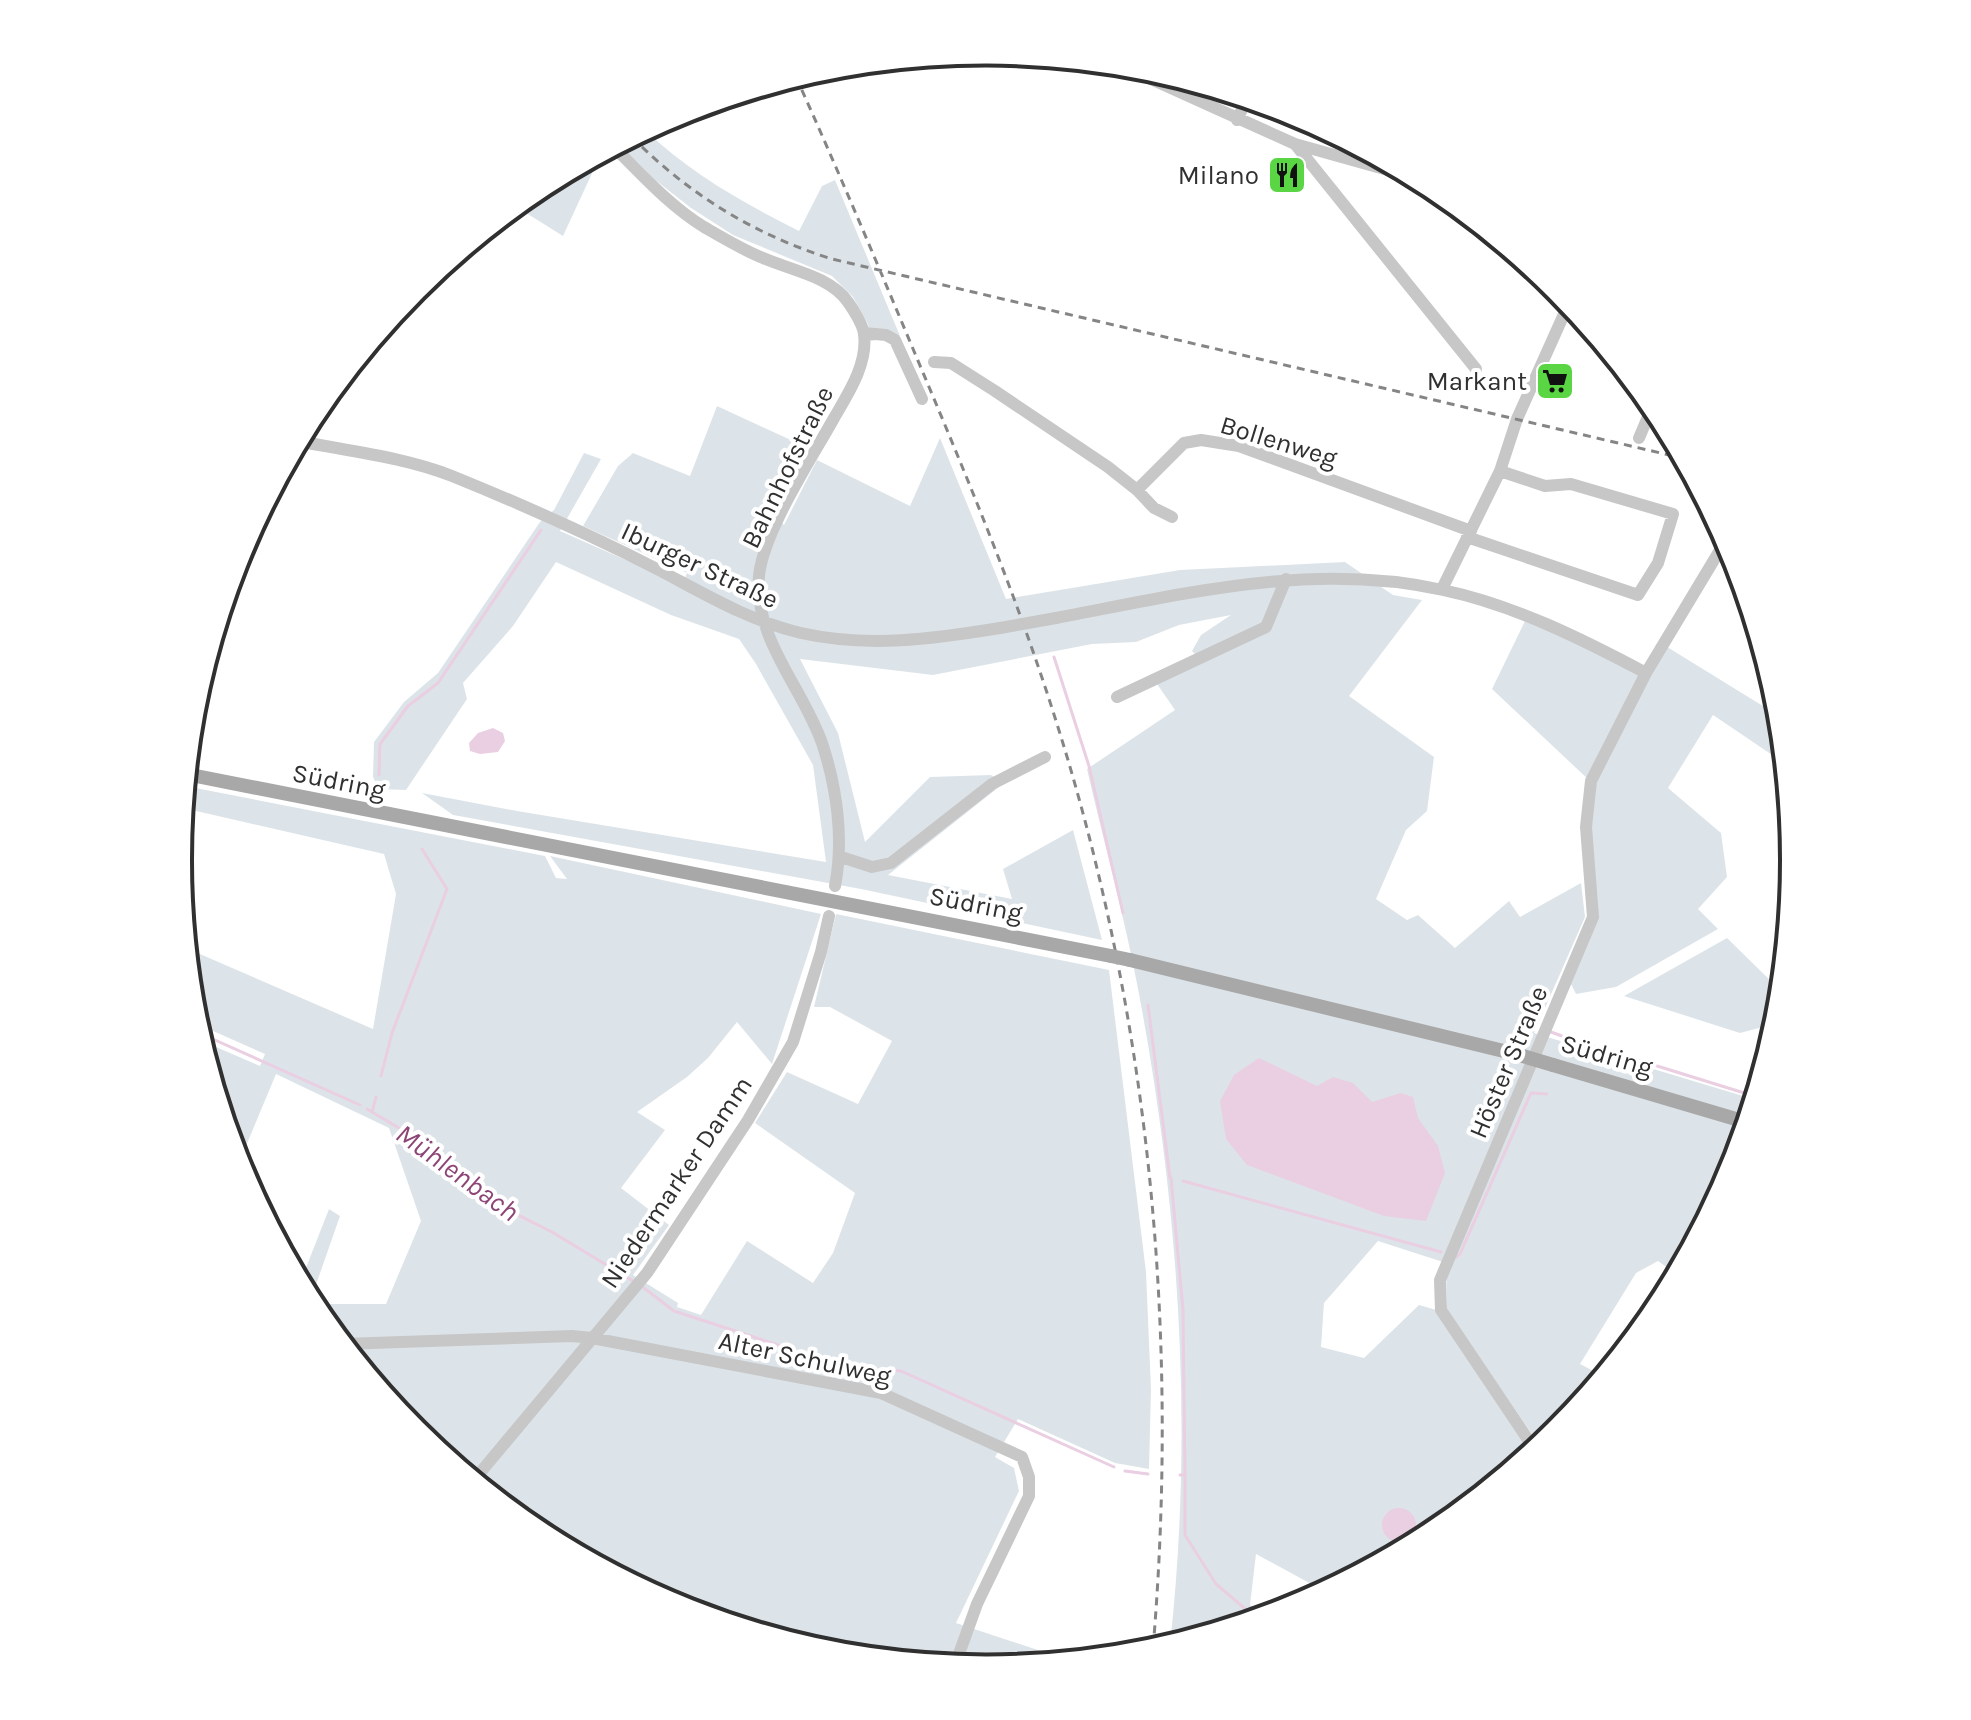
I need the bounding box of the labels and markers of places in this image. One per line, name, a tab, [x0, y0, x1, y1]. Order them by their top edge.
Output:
restaurant icon: Milano	[1266, 154, 1308, 196]
place label: Milano	[1178, 160, 1259, 191]
supermarket icon: Markant	[1534, 360, 1576, 402]
place label: Markant	[1427, 366, 1527, 397]

